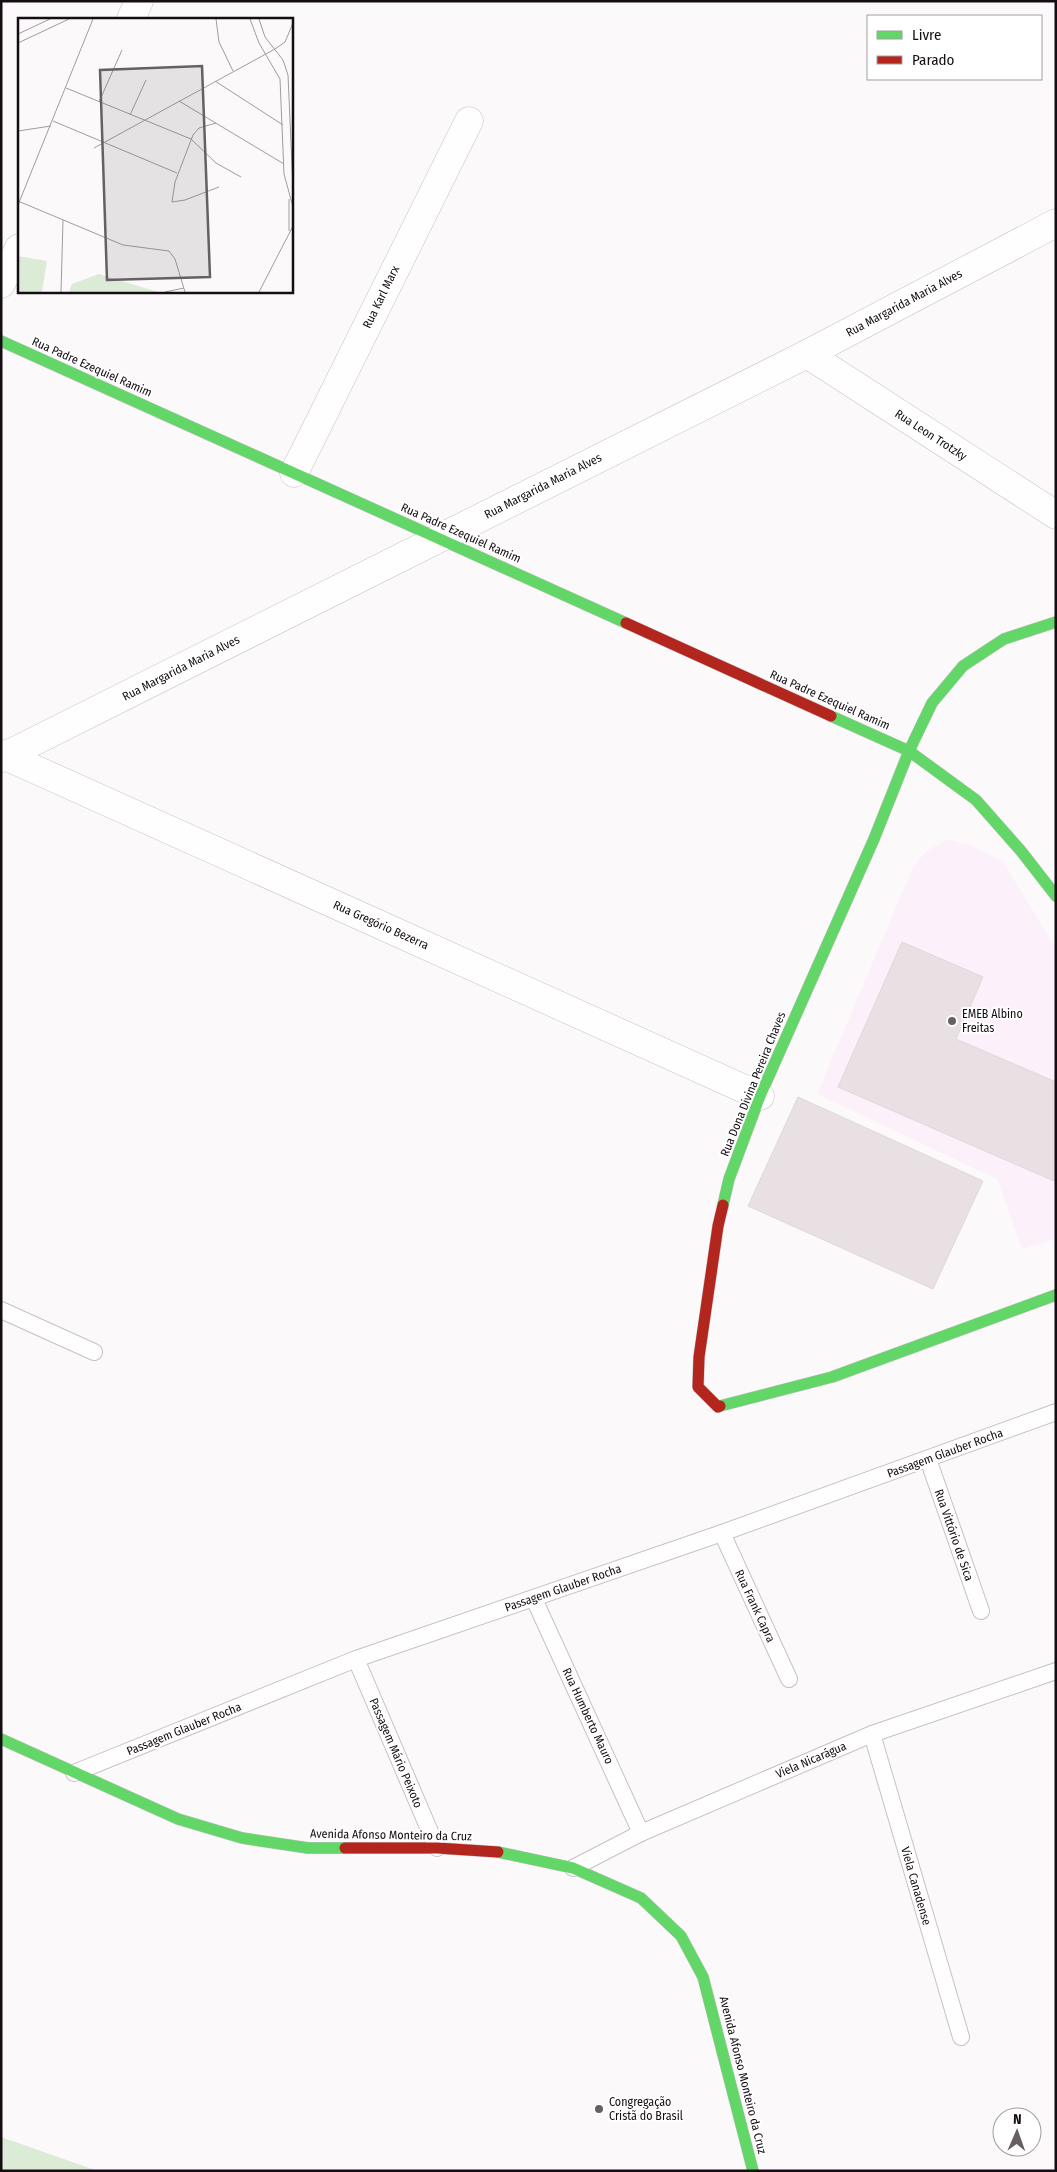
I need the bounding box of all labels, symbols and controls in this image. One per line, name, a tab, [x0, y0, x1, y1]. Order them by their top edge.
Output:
legend	[867, 15, 1042, 80]
inset map	[18, 18, 292, 292]
text: Livre	[912, 26, 941, 44]
text: Parado	[912, 51, 955, 69]
street label: Rua Karl Marx	[360, 263, 402, 330]
street label: Rua Margarida Maria Alves	[843, 266, 965, 340]
street label: Rua Padre Ezequiel Ramim	[30, 334, 154, 400]
street label: Rua Leon Trotzky	[892, 407, 970, 464]
street label: Rua Margarida Maria Alves	[482, 450, 604, 522]
street label: Rua Padre Ezequiel Ramim	[399, 500, 523, 566]
street label: Rua Margarida Maria Alves	[120, 632, 242, 704]
street label: Rua Padre Ezequiel Ramim	[768, 667, 892, 733]
street label: Rua Gregório Bezerra	[331, 898, 431, 952]
place label: EMEB Albino Freitas	[962, 1007, 1023, 1035]
street label: Rua Dona Divina Pereira Chaves	[718, 1010, 788, 1158]
marker: EMEB Albino Freitas	[946, 1015, 958, 1027]
street label: Passagem Glauber Rocha	[885, 1425, 1005, 1480]
street label: Rua Vittório de Sica	[932, 1487, 976, 1583]
street label: Passagem Glauber Rocha	[503, 1561, 623, 1615]
street label: Rua Frank Capra	[732, 1567, 778, 1645]
street label: Rua Humberto Mauro	[560, 1666, 616, 1766]
street label: Passagem Mário Peixoto	[367, 1696, 425, 1810]
street label: Passagem Glauber Rocha	[125, 1700, 243, 1758]
street label: Viela Nicarágua	[774, 1739, 849, 1781]
street label: Avenida Afonso Monteiro da Cruz	[310, 1827, 472, 1843]
street label: Viela Canadense	[898, 1845, 934, 1927]
street label: Avenida Afonso Monteiro da Cruz	[717, 1995, 769, 2155]
place label: Congregação Cristã do Brasil	[609, 2095, 683, 2123]
marker: Congregação Cristã do Brasil	[593, 2103, 605, 2115]
north arrow	[992, 2107, 1042, 2157]
text: N	[1013, 2111, 1022, 2128]

